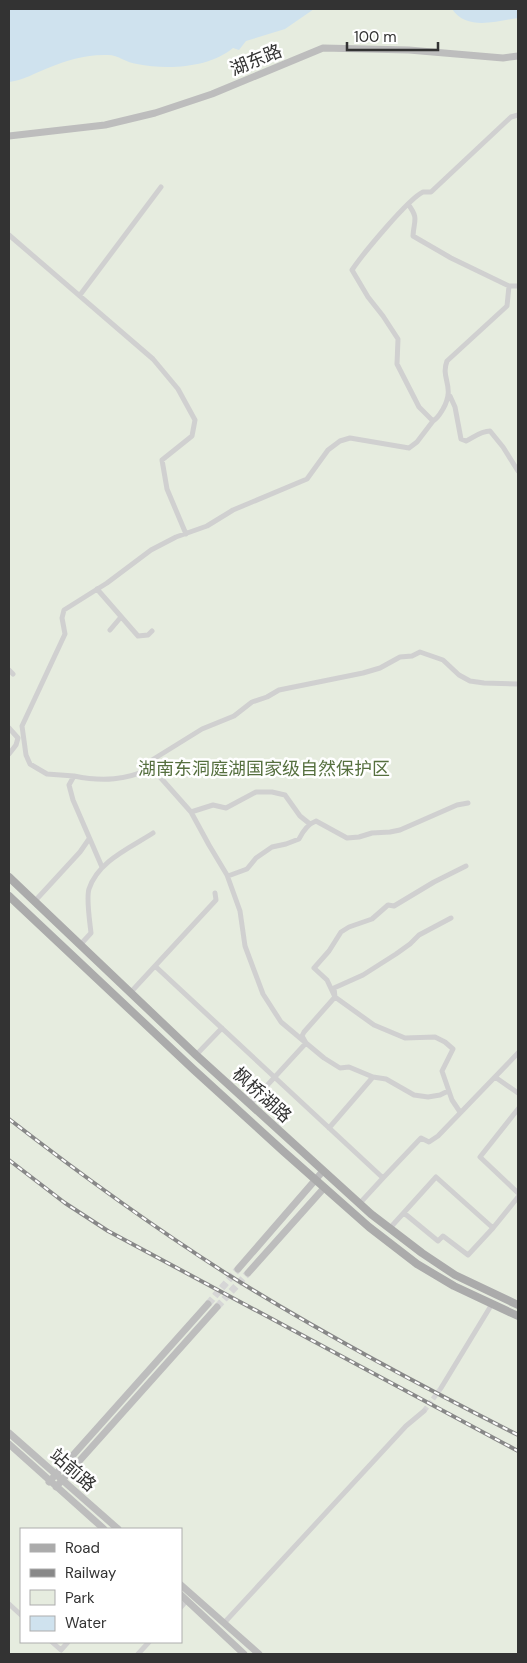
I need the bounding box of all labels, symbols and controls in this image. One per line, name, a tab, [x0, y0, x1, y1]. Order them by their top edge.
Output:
scale bar	[347, 20, 438, 52]
text: 100 m	[354, 27, 397, 47]
street label: 湖东路	[226, 39, 286, 81]
park label: 湖南东洞庭湖国家级自然保护区	[138, 757, 390, 781]
street label: 枫桥湖路	[227, 1062, 297, 1128]
street label: 站前路	[45, 1443, 101, 1497]
legend	[20, 1528, 182, 1643]
text: Road	[65, 1538, 100, 1558]
text: Railway	[65, 1563, 117, 1583]
text: Park	[65, 1588, 95, 1608]
text: Water	[65, 1613, 107, 1633]

